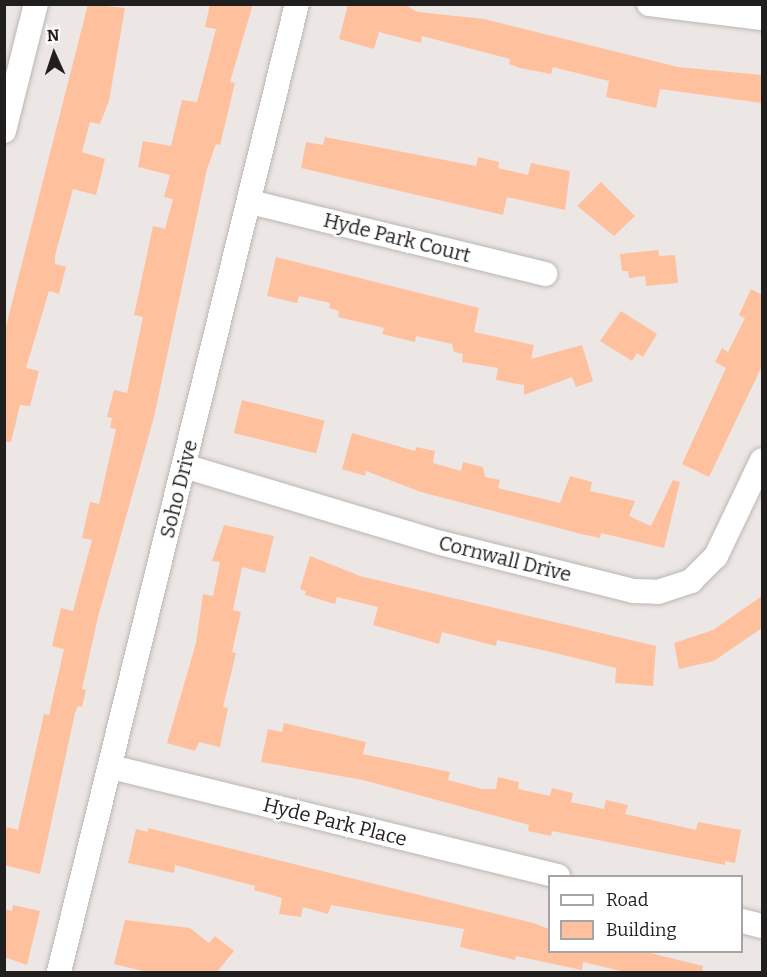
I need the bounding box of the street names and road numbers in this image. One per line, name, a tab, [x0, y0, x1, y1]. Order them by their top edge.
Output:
street label: Hyde Park Court	[321, 208, 473, 268]
street label: Soho Drive	[155, 437, 203, 541]
street label: Cornwall Drive	[436, 531, 574, 587]
street label: Hyde Park Place	[261, 793, 409, 851]

